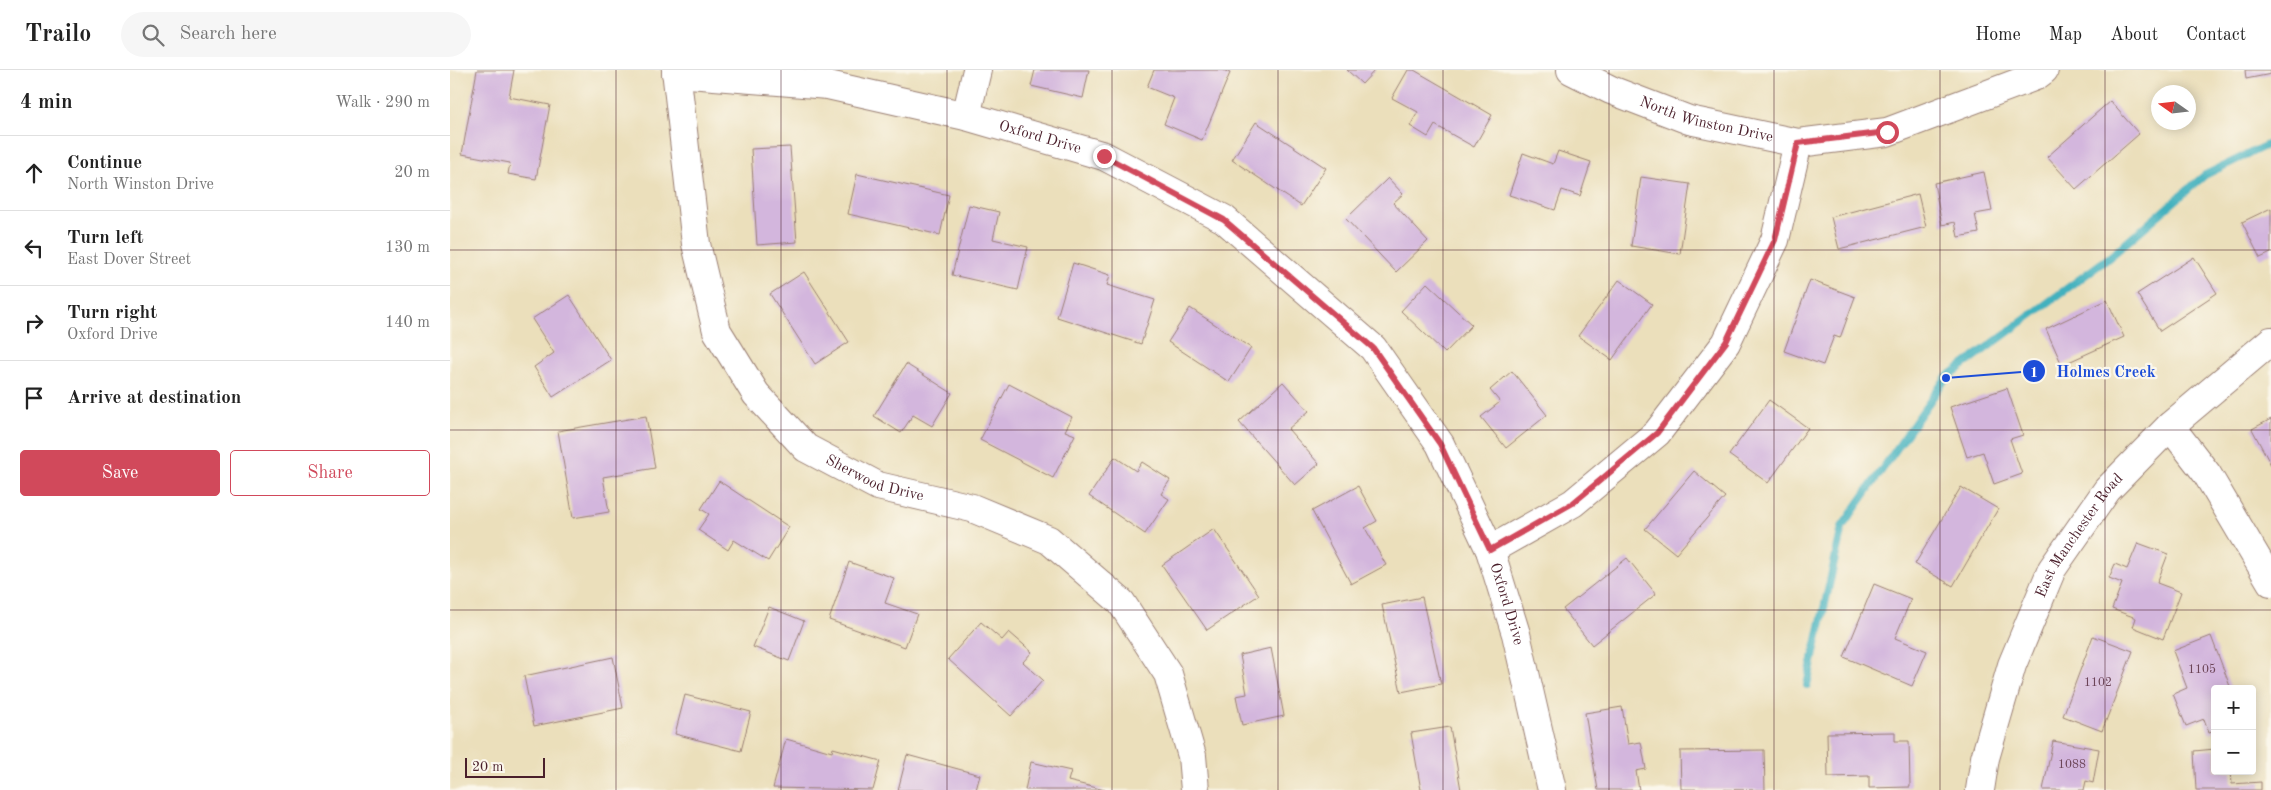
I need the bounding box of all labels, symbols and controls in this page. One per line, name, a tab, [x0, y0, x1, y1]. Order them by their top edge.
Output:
search box	[121, 12, 471, 57]
icon: search	[139, 21, 167, 49]
text: Trailo	[25, 23, 91, 47]
text: Search here	[179, 25, 277, 44]
text: Home	[1975, 26, 2021, 44]
text: Map	[2049, 26, 2082, 44]
text: About	[2110, 26, 2158, 44]
text: Contact	[2186, 26, 2246, 44]
north arrow	[2151, 85, 2196, 130]
text: 4 min	[20, 92, 73, 113]
street label: North Winston Drive	[1638, 94, 1774, 145]
text: Walk · 290 m	[335, 95, 430, 111]
street label: Oxford Drive	[997, 118, 1083, 157]
route start	[1876, 121, 1899, 144]
route end	[1093, 145, 1116, 168]
text: Continue	[67, 154, 142, 173]
icon: ahead	[20, 159, 48, 187]
text: 20 m	[394, 165, 430, 181]
text: North Winston Drive	[67, 177, 214, 193]
text: Turn left	[67, 229, 144, 248]
icon: left	[20, 234, 48, 262]
text: 130 m	[385, 240, 430, 256]
text: East Dover Street	[67, 252, 191, 268]
text: Turn right	[67, 304, 157, 323]
icon: right	[20, 309, 48, 337]
text: 140 m	[385, 315, 430, 331]
text: Oxford Drive	[67, 327, 158, 343]
callout: Holmes Creek	[2021, 356, 2166, 387]
text: Holmes Creek	[2056, 365, 2156, 381]
text: 1	[2030, 366, 2038, 381]
icon: arrive	[20, 384, 48, 412]
text: Arrive at destination	[67, 389, 241, 408]
button: Save	[20, 450, 220, 496]
button: Share	[230, 450, 430, 496]
street label: Sherwood Drive	[823, 452, 925, 504]
street label: East Manchester Road	[2033, 471, 2126, 600]
street label: Oxford Drive	[1487, 561, 1526, 647]
house number: 1105	[2188, 663, 2216, 676]
house number: 1102	[2084, 677, 2112, 689]
map controls	[2211, 685, 2256, 775]
button: +	[2211, 685, 2256, 730]
button: −	[2211, 730, 2256, 775]
scale bar	[465, 755, 545, 778]
house number: 1088	[2058, 759, 2086, 771]
text: 20 m	[472, 760, 503, 774]

